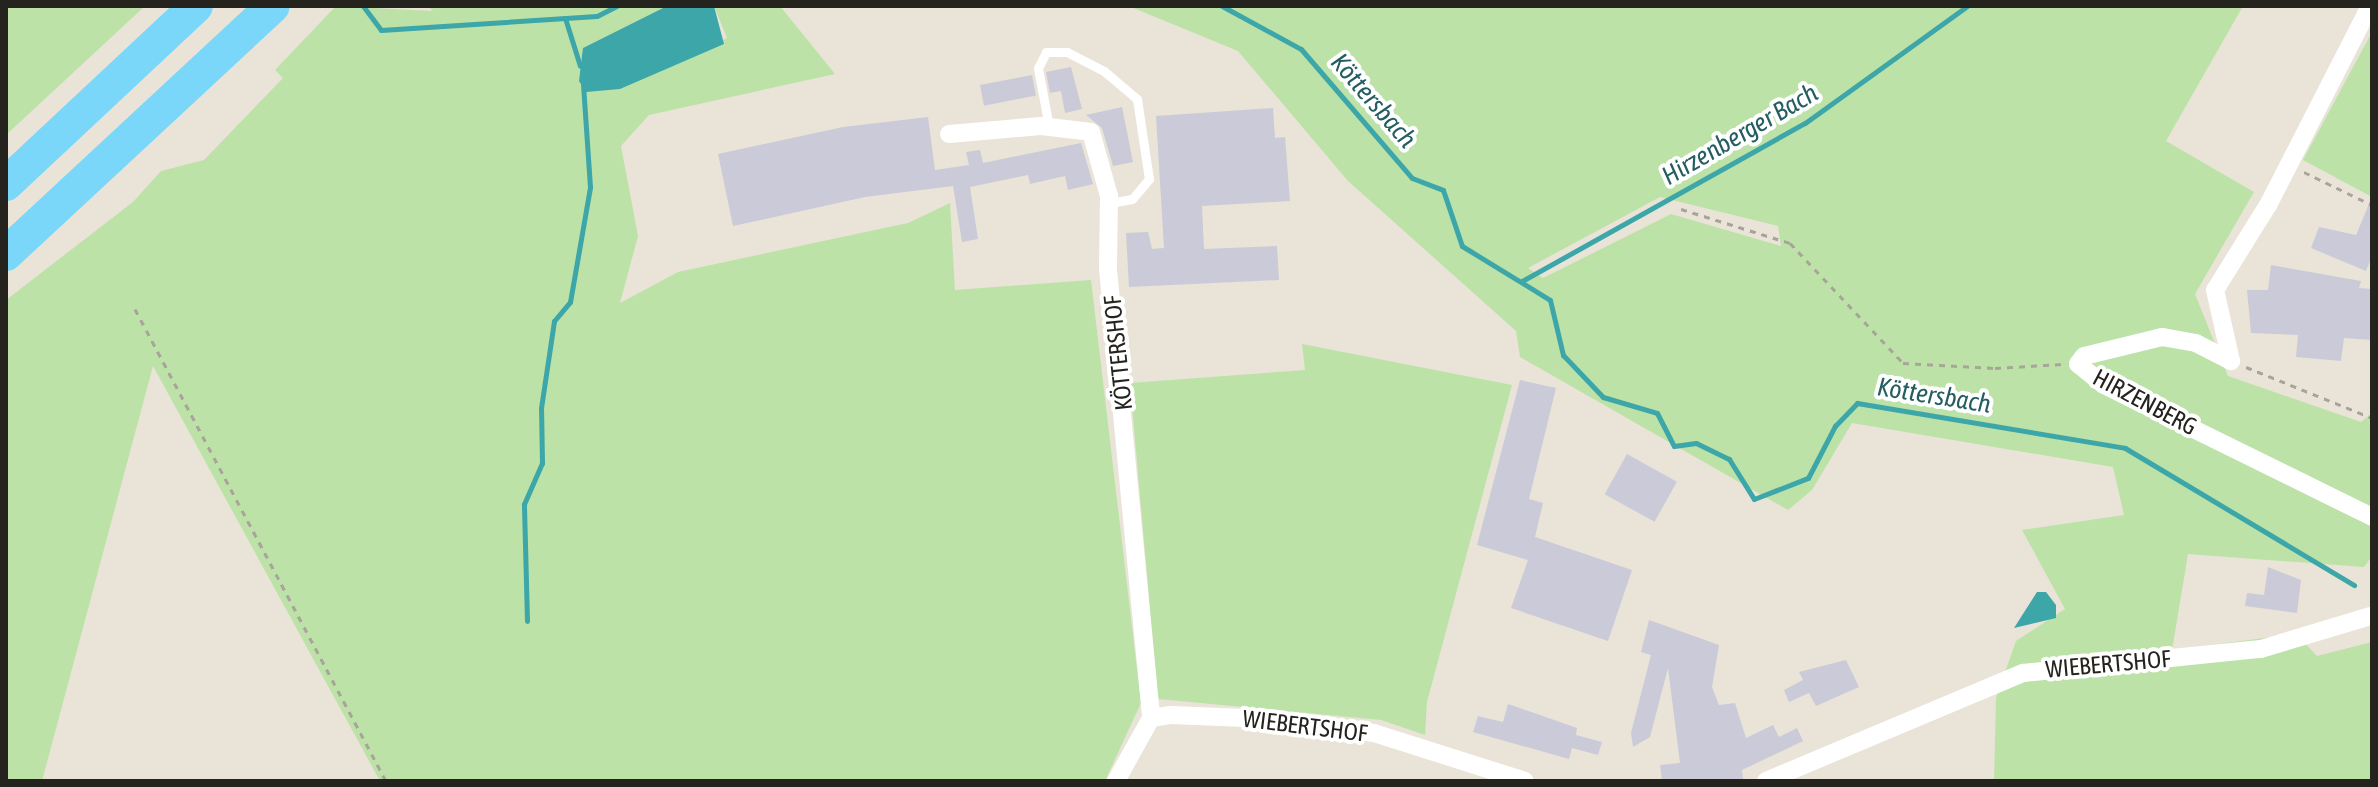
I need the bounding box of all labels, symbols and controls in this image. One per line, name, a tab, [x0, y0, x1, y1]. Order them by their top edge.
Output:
water label: Köttersbach	[1324, 48, 1422, 154]
water label: Hirzenberger Bach	[1657, 78, 1823, 192]
street label: KÖTTERSHOF	[1098, 294, 1138, 412]
street label: HIRZENBERG	[2088, 363, 2202, 441]
water label: Köttersbach	[1875, 372, 1993, 420]
street label: WIEBERTSHOF	[2044, 644, 2172, 684]
street label: WIEBERTSHOF	[1241, 704, 1369, 748]

